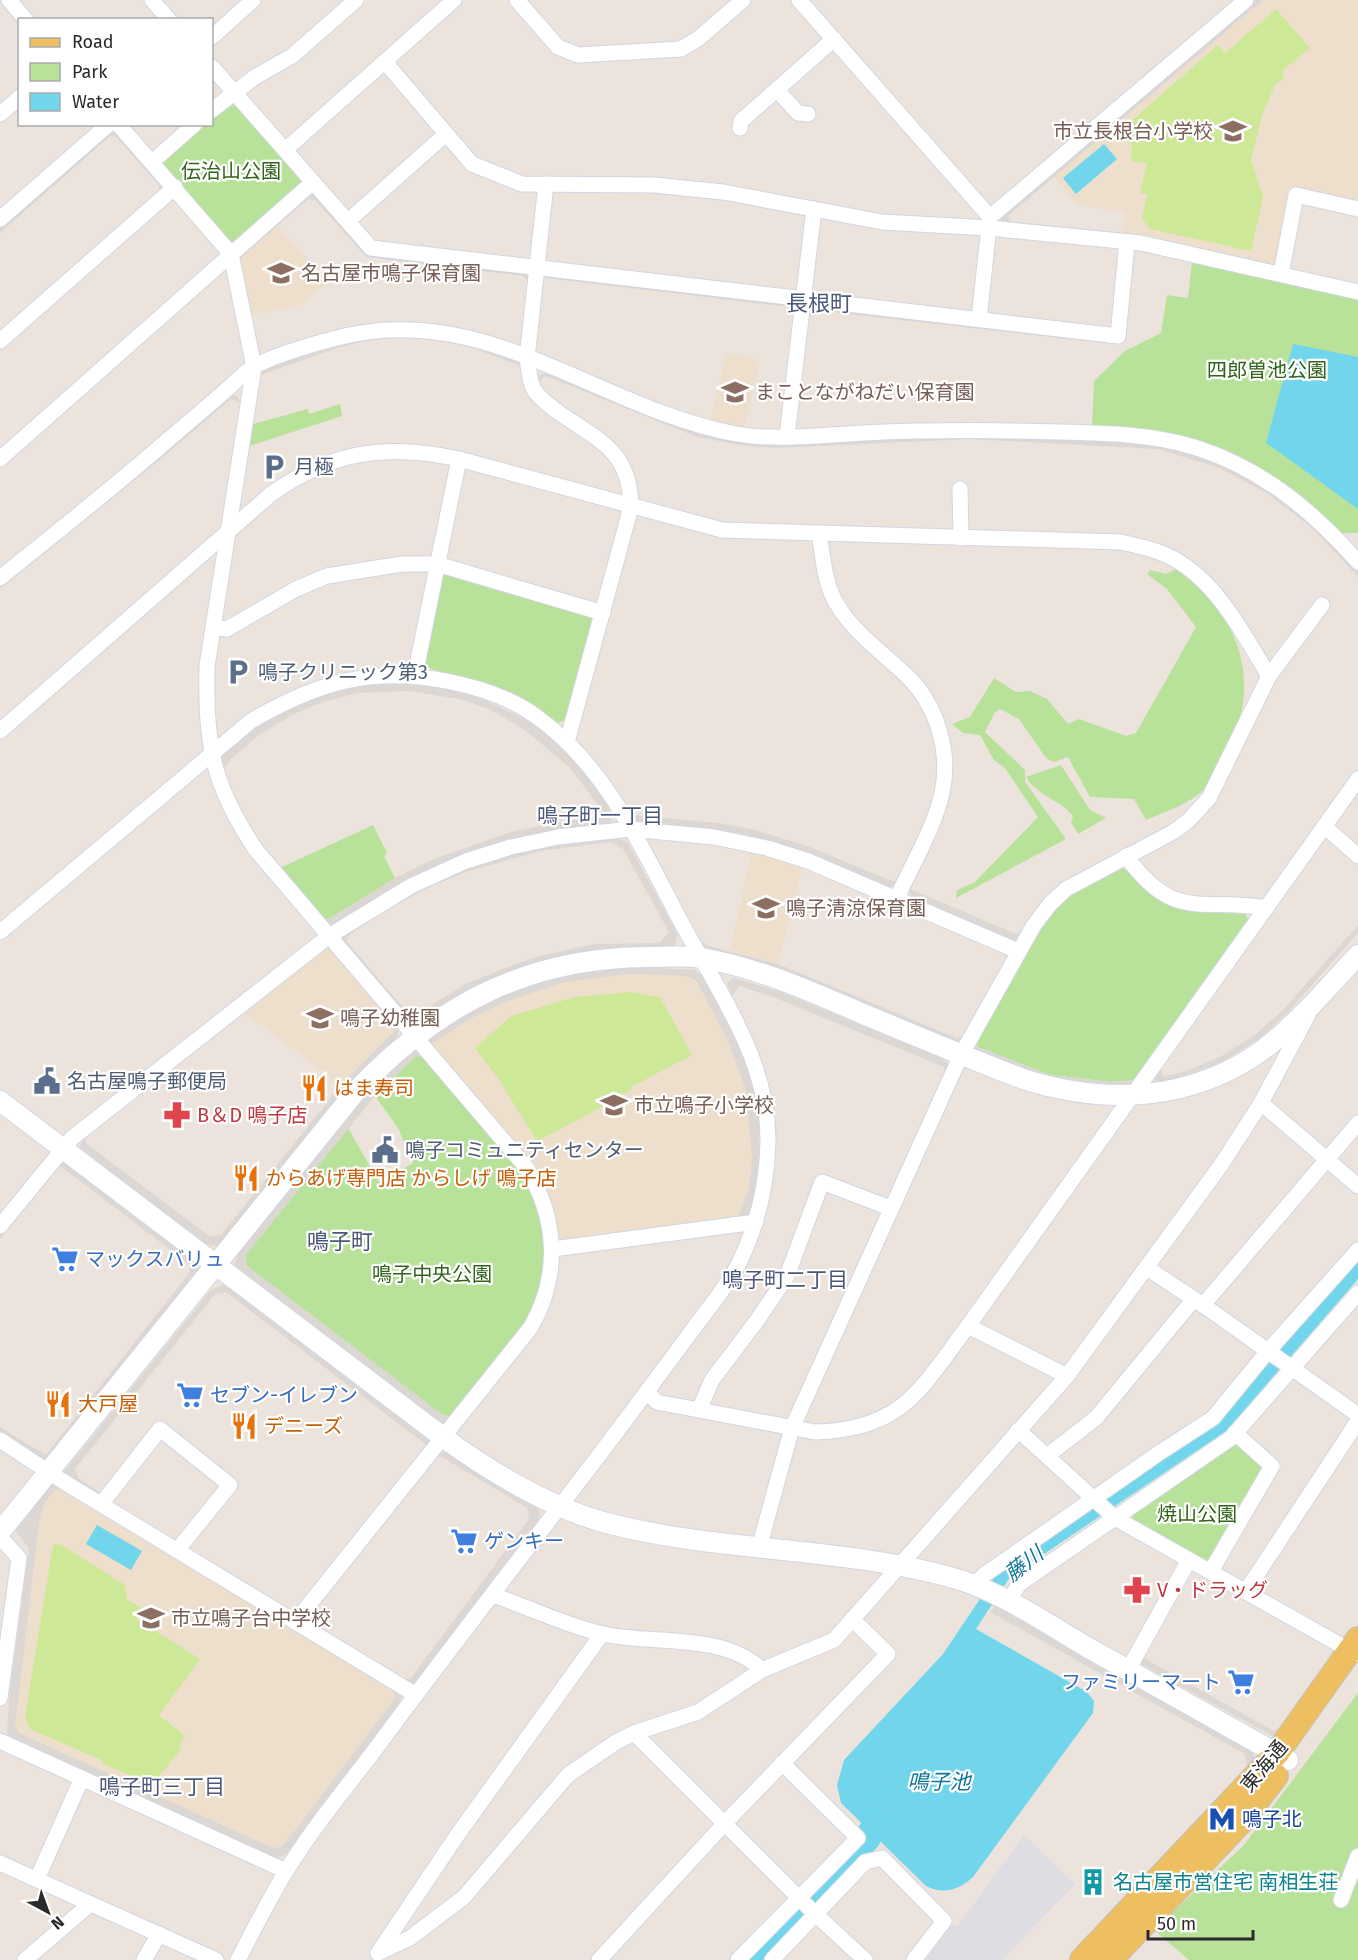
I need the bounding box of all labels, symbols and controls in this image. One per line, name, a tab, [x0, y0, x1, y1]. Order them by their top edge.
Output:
legend	[18, 18, 213, 126]
text: Road	[72, 31, 114, 53]
text: Park	[72, 61, 108, 83]
text: Water	[72, 91, 119, 113]
school or university icon: 市立長根台小学校	[1218, 116, 1248, 146]
place label: 市立長根台小学校	[1053, 119, 1213, 143]
park label: 伝治山公園	[181, 159, 281, 183]
school or university icon: 名古屋市鳴子保育園	[266, 258, 296, 288]
place label: 名古屋市鳴子保育園	[301, 261, 481, 285]
district label: 長根町	[786, 290, 852, 317]
park label: 四郎曽池公園	[1207, 358, 1327, 382]
school or university icon: まことながねだい保育園	[720, 377, 750, 407]
place label: まことながねだい保育園	[755, 380, 974, 404]
parking icon: 月極	[259, 452, 289, 482]
place label: 月極	[294, 455, 334, 479]
parking icon: 鳴子クリニック第3	[223, 657, 253, 687]
place label: 鳴子クリニック第3	[258, 660, 428, 684]
district label: 鳴子町一丁目	[537, 803, 663, 829]
school or university icon: 鳴子清涼保育園	[751, 893, 781, 923]
place label: 鳴子清涼保育園	[786, 896, 926, 920]
school or university icon: 鳴子幼稚園	[305, 1003, 335, 1033]
place label: 鳴子幼稚園	[340, 1006, 440, 1030]
public building icon: 名古屋鳴子郵便局	[32, 1066, 62, 1096]
place label: 名古屋鳴子郵便局	[67, 1069, 227, 1093]
restaurant icon: はま寿司	[299, 1073, 329, 1103]
place label: はま寿司	[334, 1076, 414, 1100]
school or university icon: 市立鳴子小学校	[599, 1090, 629, 1120]
place label: 市立鳴子小学校	[634, 1093, 774, 1117]
pharmacy icon: B＆D 鳴子店	[162, 1100, 192, 1130]
place label: B＆D 鳴子店	[197, 1103, 307, 1127]
public building icon: 鳴子コミュニティセンター	[370, 1135, 400, 1165]
place label: 鳴子コミュニティセンター	[405, 1138, 644, 1162]
restaurant icon: からあげ専門店 からしげ 鳴子店	[231, 1163, 261, 1193]
place label: からあげ専門店 からしげ 鳴子店	[266, 1166, 557, 1190]
district label: 鳴子町	[307, 1228, 373, 1255]
supermarket icon: マックスバリュ	[50, 1244, 80, 1274]
place label: マックスバリュ	[85, 1247, 224, 1271]
park label: 鳴子中央公園	[372, 1262, 492, 1286]
district label: 鳴子町二丁目	[722, 1267, 848, 1293]
supermarket icon: セブン-イレブン	[175, 1380, 205, 1410]
place label: セブン-イレブン	[210, 1383, 358, 1407]
restaurant icon: 大戸屋	[43, 1389, 73, 1419]
place label: 大戸屋	[78, 1392, 138, 1416]
restaurant icon: デニーズ	[229, 1411, 259, 1441]
place label: デニーズ	[264, 1414, 343, 1438]
park label: 焼山公園	[1157, 1502, 1237, 1526]
supermarket icon: ゲンキー	[449, 1526, 479, 1556]
place label: ゲンキー	[484, 1529, 564, 1553]
water label: 藤川	[999, 1540, 1050, 1587]
pharmacy icon: V・ドラッグ	[1122, 1575, 1152, 1605]
place label: V・ドラッグ	[1157, 1578, 1268, 1602]
school or university icon: 市立鳴子台中学校	[136, 1603, 166, 1633]
place label: 市立鳴子台中学校	[171, 1606, 331, 1630]
supermarket icon: ファミリーマート	[1226, 1667, 1256, 1697]
place label: ファミリーマート	[1061, 1670, 1221, 1694]
street label: 東海通	[1236, 1735, 1292, 1797]
water label: 鳴子池	[908, 1769, 972, 1795]
district label: 鳴子町三丁目	[99, 1774, 225, 1800]
metro station icon: 鳴子北	[1207, 1804, 1237, 1834]
place label: 鳴子北	[1242, 1807, 1302, 1831]
building icon: 名古屋市営住宅 南相生荘	[1078, 1867, 1108, 1897]
place label: 名古屋市営住宅 南相生荘	[1113, 1870, 1338, 1894]
north arrow	[18, 1882, 78, 1942]
scale bar	[1148, 1903, 1253, 1941]
text: N	[47, 1912, 68, 1934]
text: 50 m	[1157, 1913, 1196, 1935]

